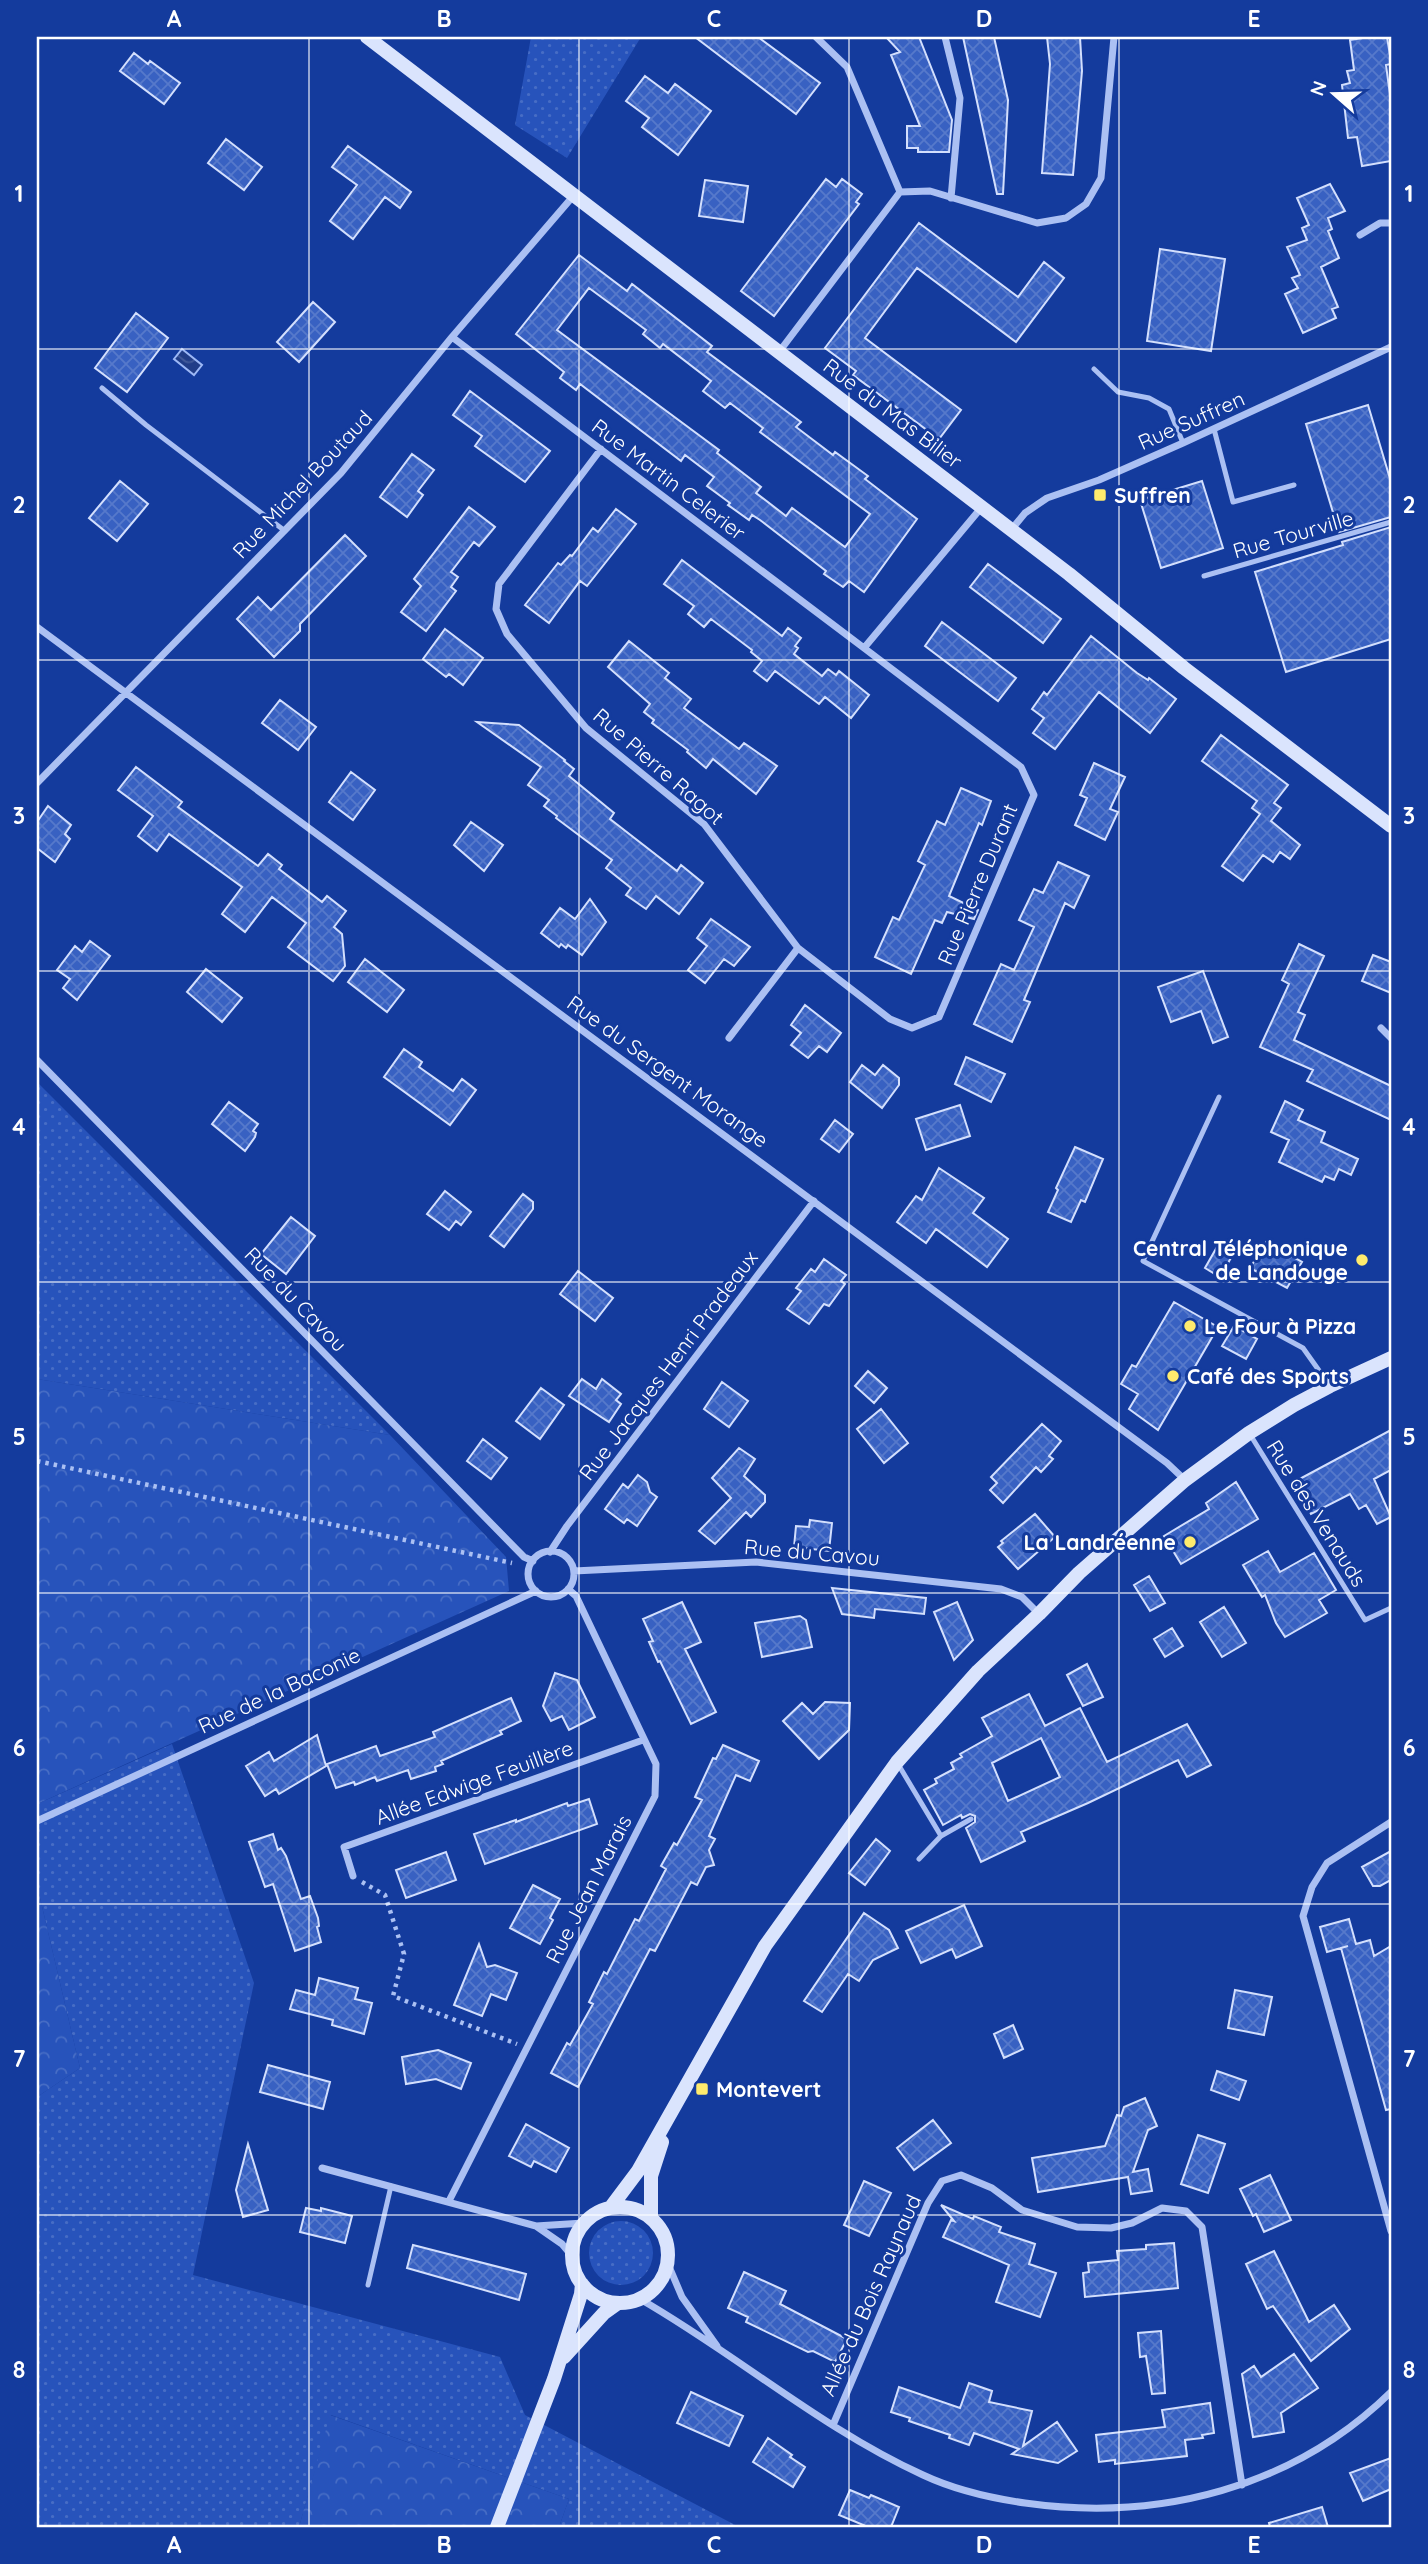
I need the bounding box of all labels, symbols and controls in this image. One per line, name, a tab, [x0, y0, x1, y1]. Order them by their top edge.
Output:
text: A	[167, 4, 182, 33]
text: B	[436, 4, 452, 33]
text: C	[707, 4, 721, 33]
text: D	[976, 4, 992, 33]
text: E	[1247, 4, 1261, 33]
north arrow	[1298, 60, 1368, 130]
text: N	[1304, 78, 1332, 99]
text: 1	[15, 179, 23, 208]
text: 1	[1405, 179, 1413, 208]
street label: Rue du Mas Bilier	[818, 352, 968, 474]
street label: Rue Suffren	[1134, 385, 1248, 455]
street label: Rue Michel Boutaud	[227, 405, 377, 563]
street label: Rue Martin Celerier	[587, 413, 751, 545]
place label: Suffren	[1114, 482, 1191, 508]
marker: Suffren	[1092, 487, 1108, 503]
text: 2	[12, 490, 26, 519]
text: 2	[1402, 490, 1416, 519]
street label: Rue Tourville	[1230, 504, 1356, 564]
street label: Rue Pierre Ragot	[588, 702, 730, 830]
street label: Rue Pierre Durant	[931, 800, 1023, 968]
text: 3	[13, 801, 25, 830]
text: 3	[1403, 801, 1415, 830]
street label: Rue du Sergent Morange	[562, 989, 774, 1153]
text: 4	[12, 1112, 26, 1141]
text: 4	[1402, 1112, 1416, 1141]
place label: Central Téléphonique de Landouge	[1133, 1235, 1348, 1285]
street label: Rue du Cavou	[239, 1241, 353, 1357]
street label: Rue Jacques Henri Pradeaux	[573, 1245, 763, 1485]
marker: Central Téléphonique de Landouge	[1354, 1252, 1370, 1268]
place label: Le Four à Pizza	[1204, 1313, 1356, 1339]
marker: Le Four à Pizza	[1182, 1318, 1198, 1334]
place label: Café des Sports	[1187, 1363, 1349, 1389]
marker: Café des Sports	[1165, 1368, 1181, 1384]
text: 5	[12, 1422, 26, 1451]
text: 5	[1402, 1422, 1416, 1451]
street label: Rue des Venauds	[1261, 1435, 1373, 1591]
place label: La Landréenne	[1024, 1529, 1176, 1555]
street label: Rue du Cavou	[743, 1533, 881, 1571]
marker: La Landréenne	[1182, 1534, 1198, 1550]
street label: Rue de la Baconie	[194, 1641, 364, 1739]
text: 6	[13, 1733, 25, 1762]
text: 6	[1403, 1733, 1415, 1762]
street label: Allée Edwige Feuillère	[372, 1734, 576, 1830]
street label: Rue Jean Marais	[539, 1810, 637, 1968]
text: 7	[13, 2044, 26, 2073]
text: 7	[1403, 2044, 1416, 2073]
place label: Montevert	[716, 2076, 821, 2102]
marker: Montevert	[694, 2081, 710, 2097]
street label: Allée du Bois Raynaud	[814, 2190, 926, 2400]
text: 8	[13, 2355, 25, 2384]
text: 8	[1403, 2355, 1415, 2384]
text: A	[167, 2530, 182, 2559]
text: B	[436, 2530, 452, 2559]
text: C	[707, 2530, 721, 2559]
text: D	[976, 2530, 992, 2559]
text: E	[1247, 2530, 1261, 2559]

